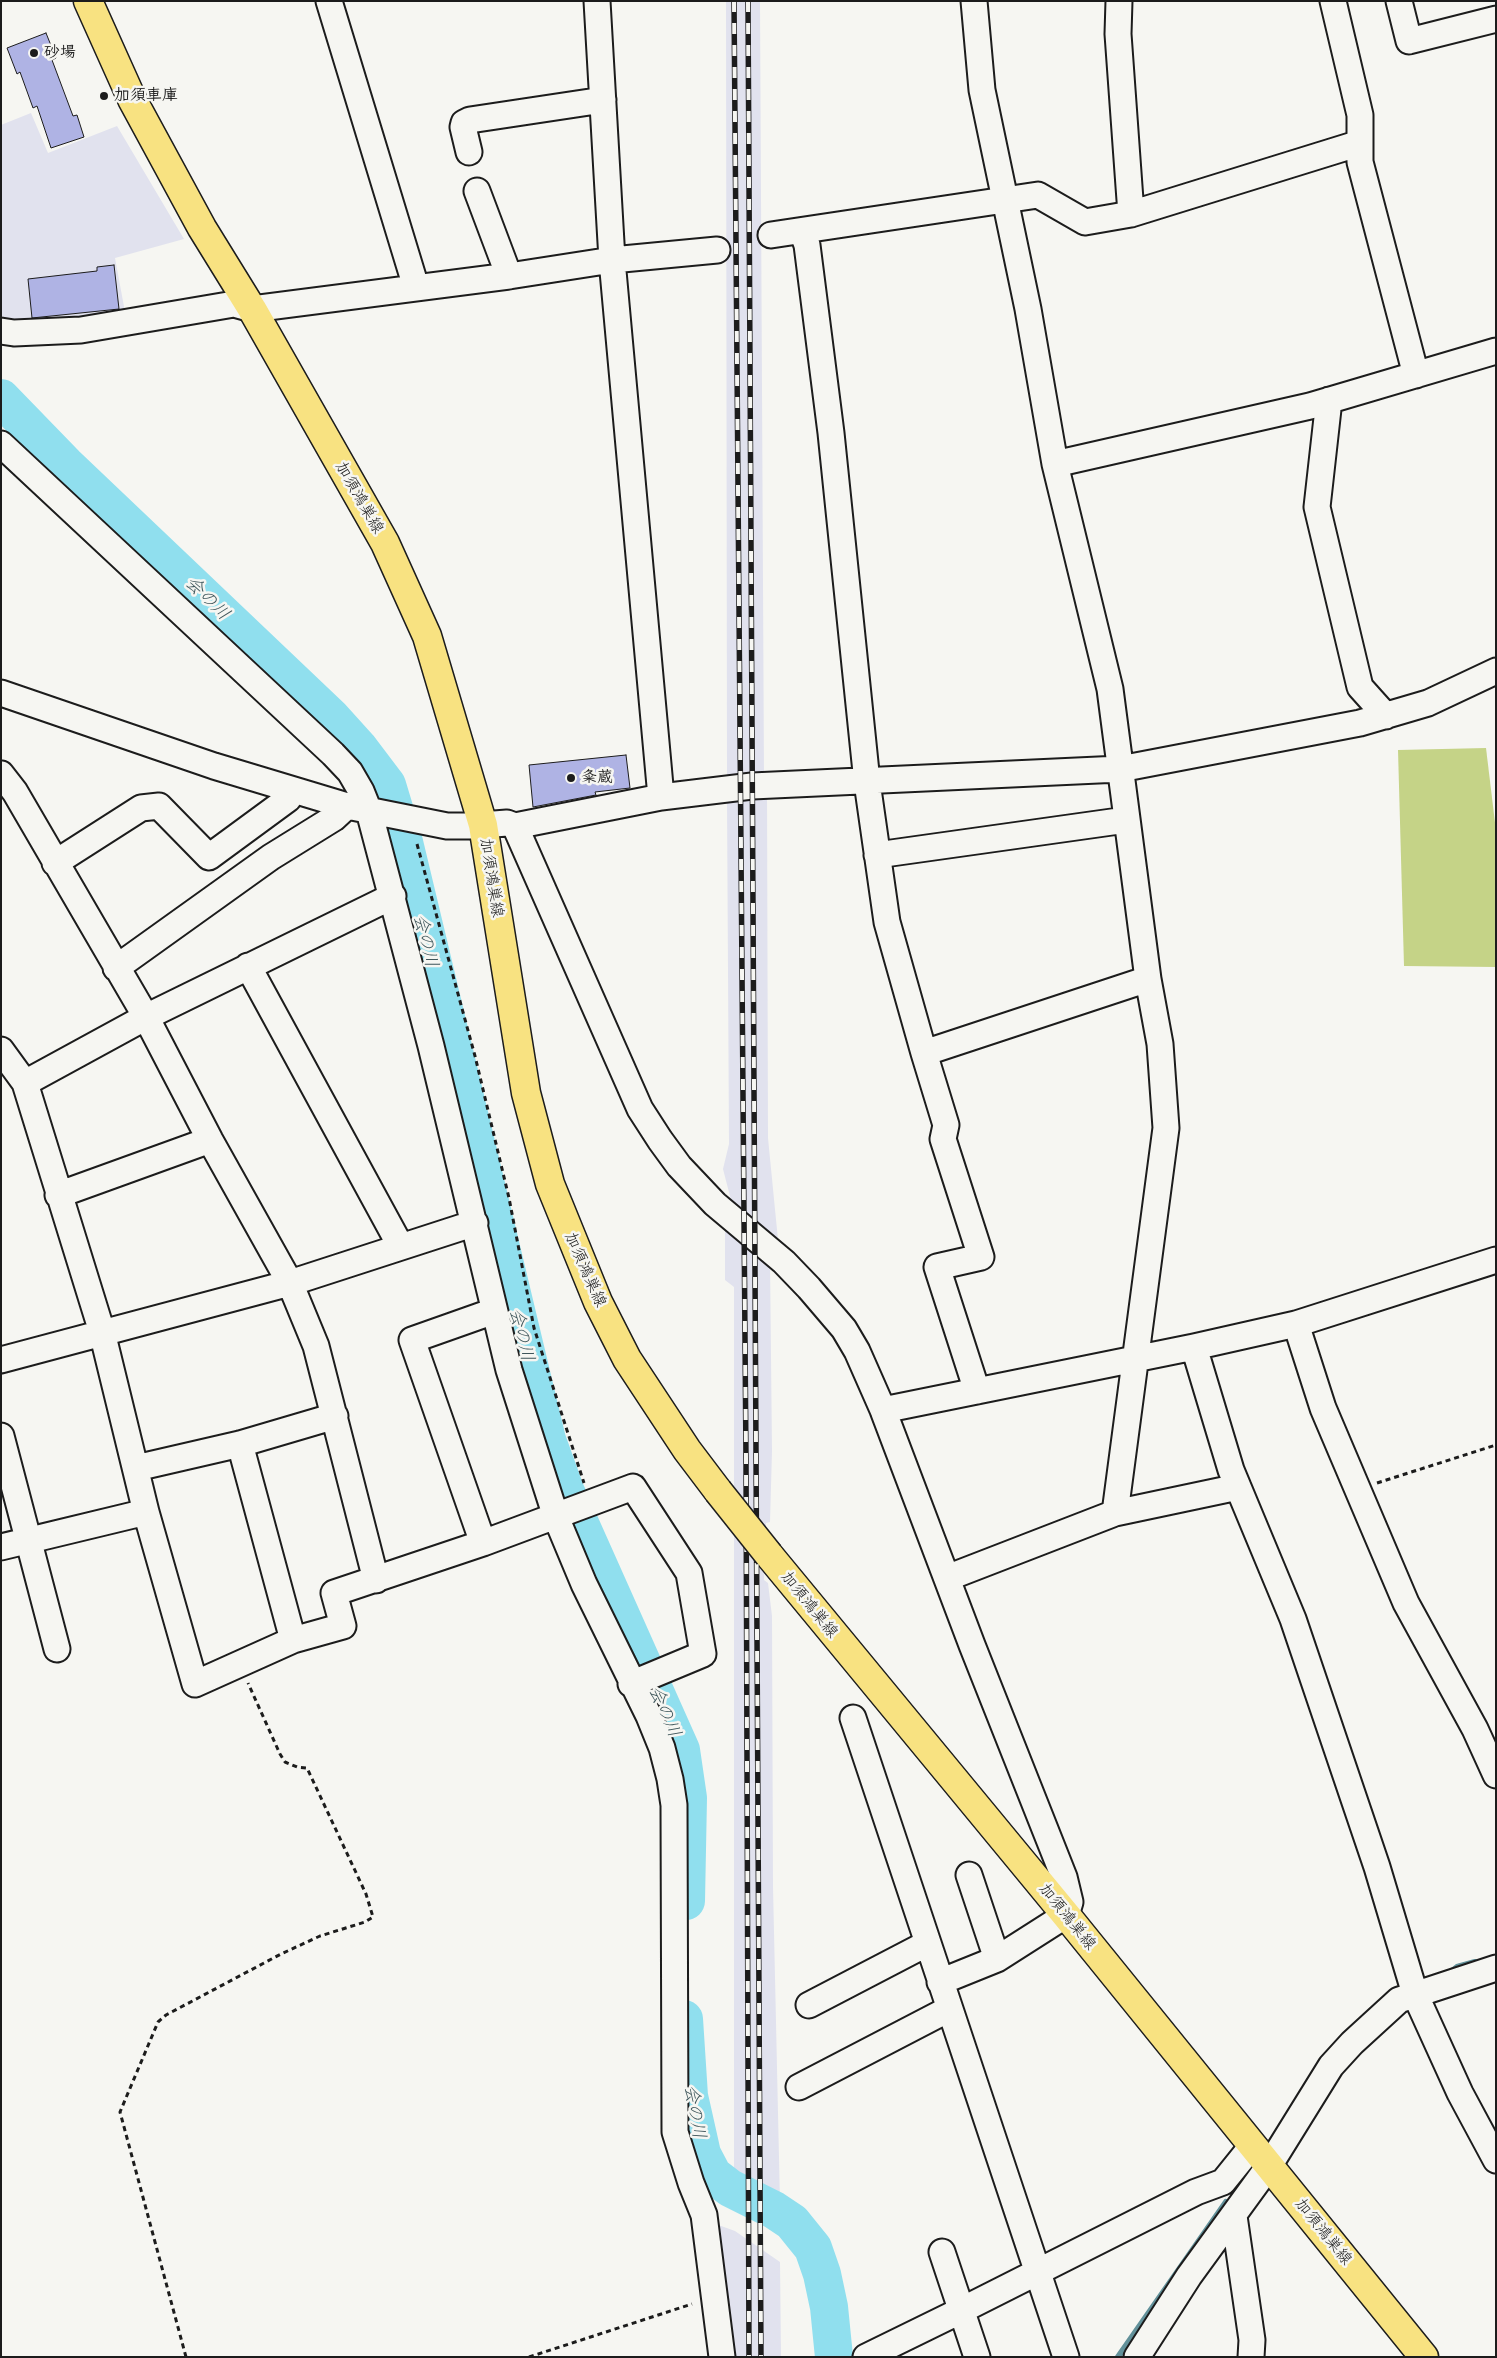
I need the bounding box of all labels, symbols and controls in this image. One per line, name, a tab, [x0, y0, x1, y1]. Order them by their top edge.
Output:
place label: 砂場	[44, 43, 76, 63]
marker: 砂場	[28, 47, 40, 59]
place label: 加須車庫	[114, 86, 178, 106]
marker: 加須車庫	[98, 90, 110, 102]
street label: 加須鴻巣線	[331, 459, 387, 537]
water label: 会の川	[180, 572, 234, 626]
place label: 粂蔵	[581, 768, 613, 788]
marker: 粂蔵	[565, 772, 577, 784]
street label: 加須鴻巣線	[475, 837, 507, 919]
water label: 会の川	[408, 912, 442, 970]
street label: 加須鴻巣線	[560, 1230, 610, 1310]
water label: 会の川	[504, 1306, 538, 1364]
street label: 加須鴻巣線	[776, 1568, 842, 1642]
water label: 会の川	[643, 1683, 685, 1741]
street label: 加須鴻巣線	[1034, 1880, 1100, 1954]
water label: 会の川	[679, 2084, 709, 2140]
street label: 加須鴻巣線	[1290, 2195, 1356, 2269]

